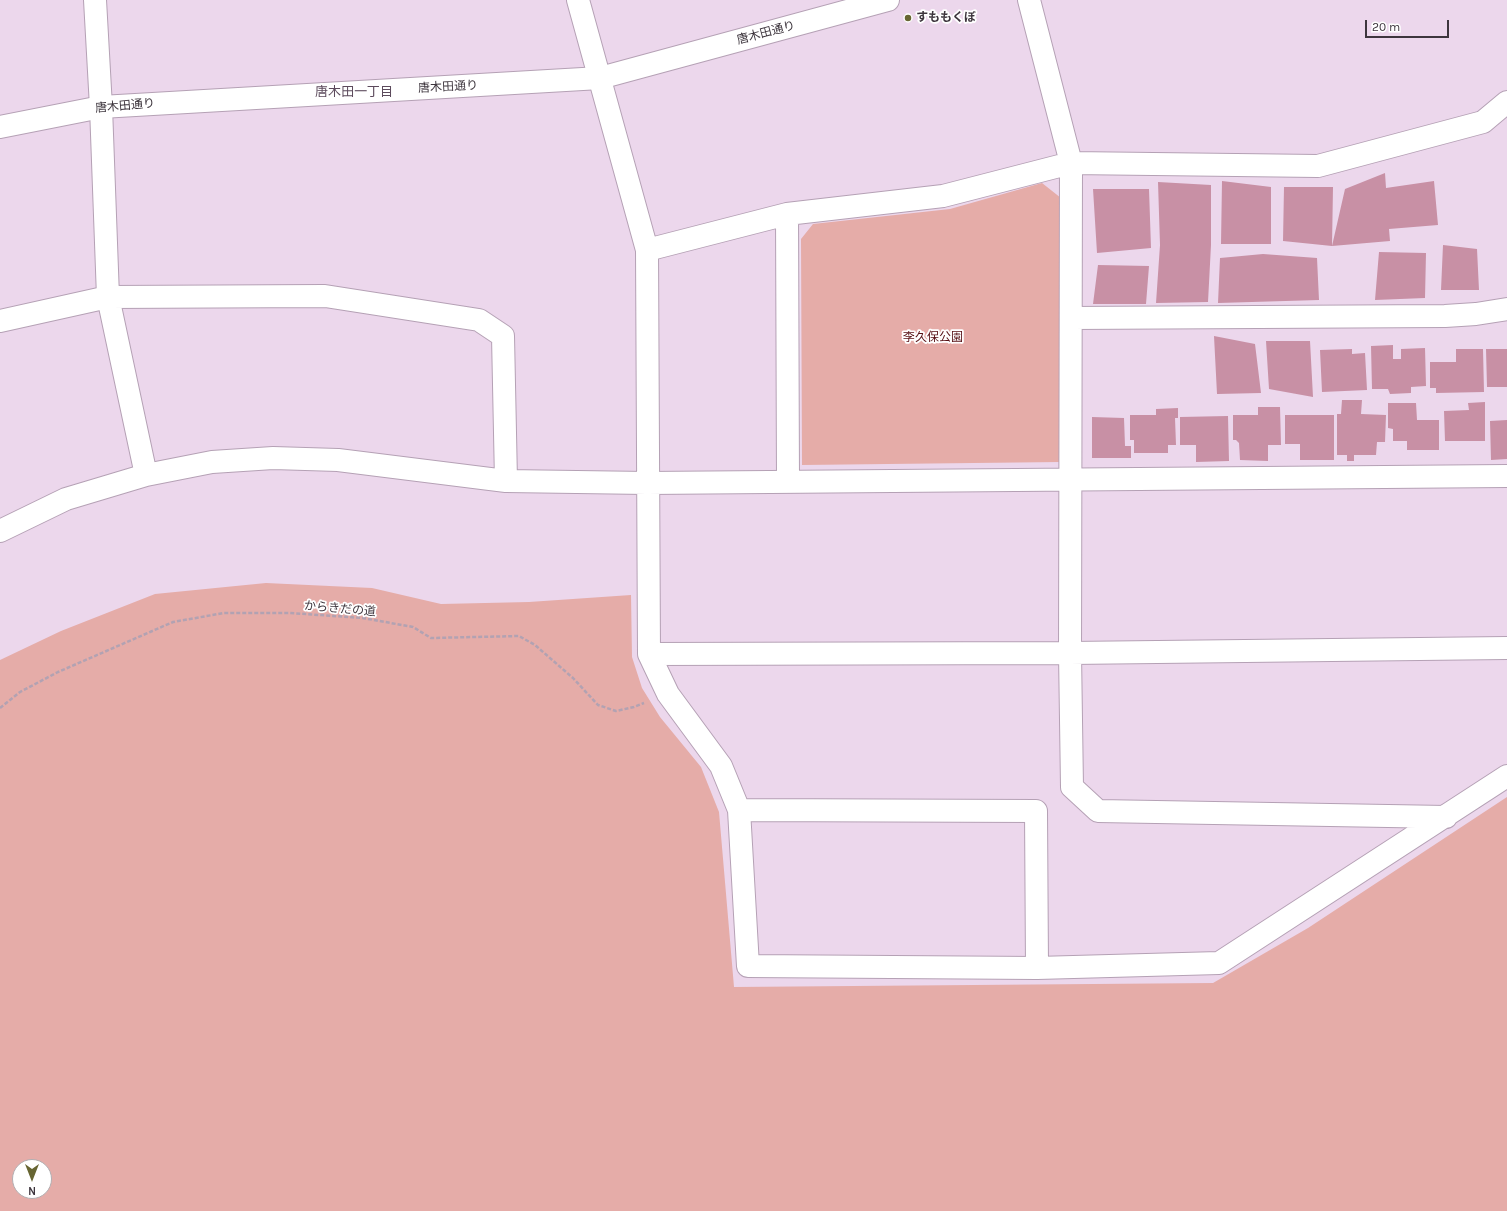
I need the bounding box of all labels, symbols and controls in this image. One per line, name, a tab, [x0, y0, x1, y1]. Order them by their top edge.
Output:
place label: すももくぼ	[916, 11, 976, 25]
scale bar	[1367, 12, 1451, 38]
marker: すももくぼ	[903, 13, 913, 23]
street label: 唐木田通り	[735, 18, 797, 48]
text: 20 m	[1372, 20, 1400, 34]
street label: 唐木田通り	[418, 78, 478, 96]
district label: 唐木田一丁目	[315, 84, 393, 100]
street label: 唐木田通り	[94, 96, 156, 116]
park label: 李久保公園	[903, 331, 963, 345]
street label: からきだの道	[304, 599, 376, 619]
north arrow	[12, 1159, 52, 1199]
text: N	[28, 1184, 36, 1197]

